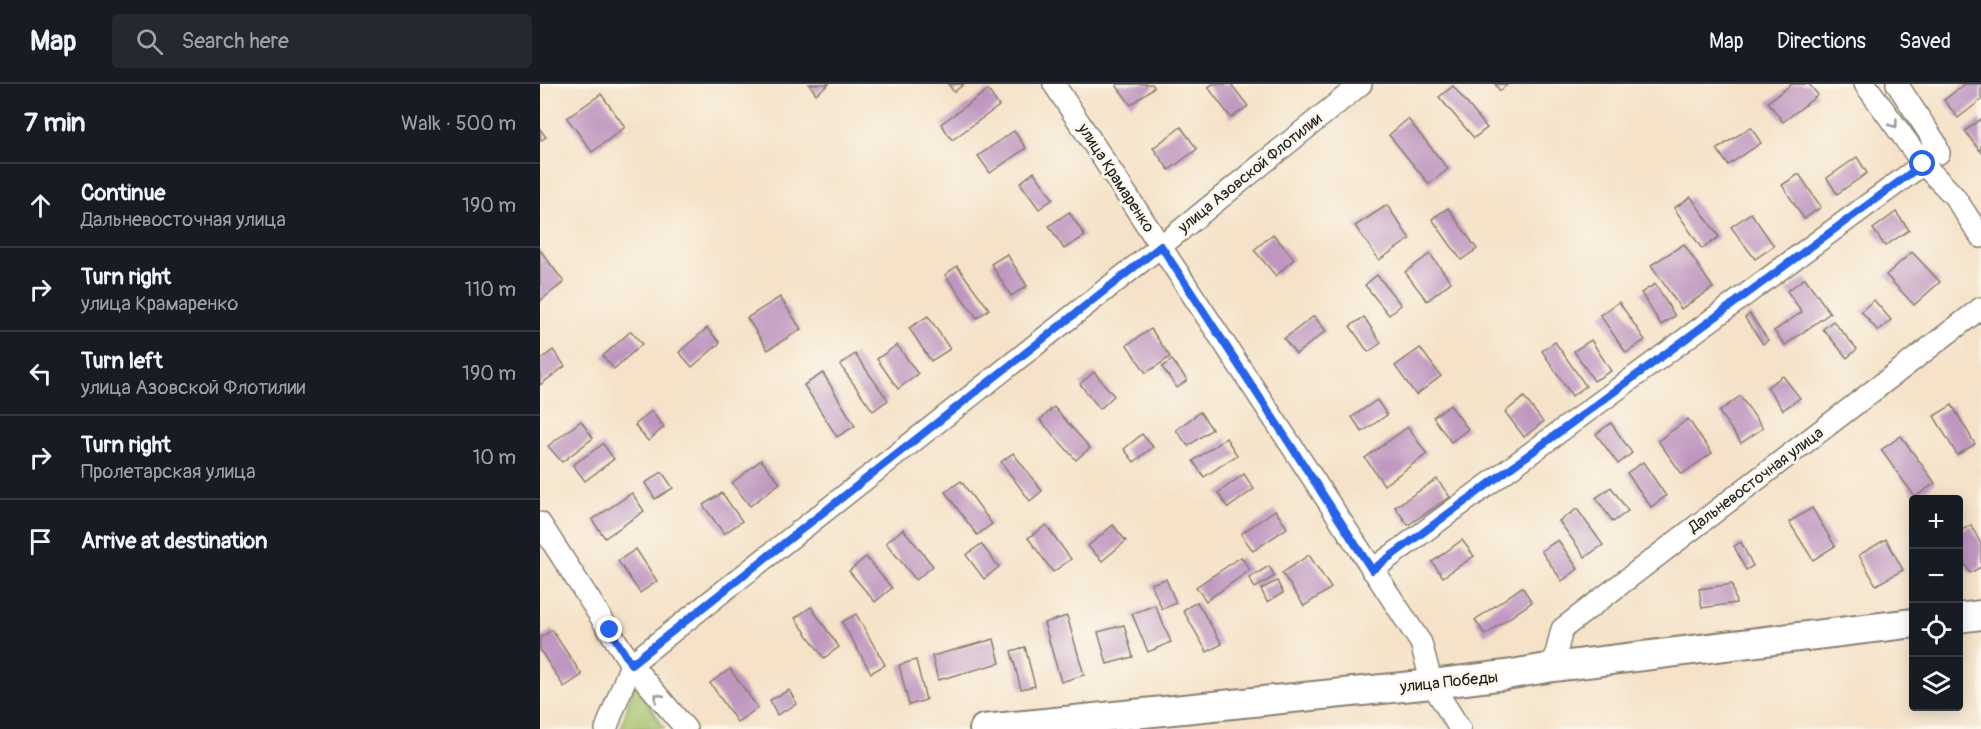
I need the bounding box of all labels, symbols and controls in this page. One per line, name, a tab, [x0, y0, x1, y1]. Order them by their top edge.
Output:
search box	[112, 14, 532, 68]
text: Map	[30, 24, 76, 59]
icon: search	[133, 25, 166, 58]
text: Search here	[181, 27, 289, 55]
text: Map	[1709, 28, 1744, 55]
text: Directions	[1777, 28, 1866, 55]
text: Saved	[1899, 28, 1951, 55]
text: 7 min	[24, 107, 86, 139]
street label: улица Азовской Флотилии	[1173, 109, 1326, 238]
text: Walk · 500 m	[401, 111, 516, 136]
one-way arrow	[1886, 118, 1897, 129]
street label: улица Крамаренко	[1073, 119, 1159, 237]
route start	[1909, 150, 1935, 176]
text: Continue	[81, 179, 165, 207]
icon: ahead	[24, 189, 57, 222]
text: 190 m	[462, 193, 516, 218]
text: Дальневосточная улица	[81, 207, 286, 232]
text: Turn right	[81, 263, 171, 291]
icon: right	[24, 273, 57, 306]
text: 110 m	[465, 277, 516, 302]
text: улица Крамаренко	[81, 291, 238, 316]
text: Turn left	[81, 347, 163, 375]
icon: left	[24, 357, 57, 390]
text: 190 m	[462, 361, 516, 386]
text: улица Азовской Флотилии	[81, 375, 305, 400]
street label: Дальневосточная улица	[1684, 423, 1827, 538]
text: Turn right	[81, 431, 171, 459]
icon: right	[24, 441, 57, 474]
text: 10 m	[472, 445, 516, 470]
text: Пролетарская улица	[81, 459, 256, 484]
map controls	[1909, 495, 1963, 711]
button: +	[1909, 495, 1963, 549]
icon: arrive	[24, 525, 57, 558]
text: Arrive at destination	[81, 527, 267, 555]
button: −	[1909, 549, 1963, 603]
button: locate	[1909, 603, 1963, 657]
route end	[596, 616, 622, 642]
button: layers	[1909, 657, 1963, 711]
street label: улица Победы	[1398, 667, 1499, 697]
one-way arrow	[654, 693, 665, 704]

